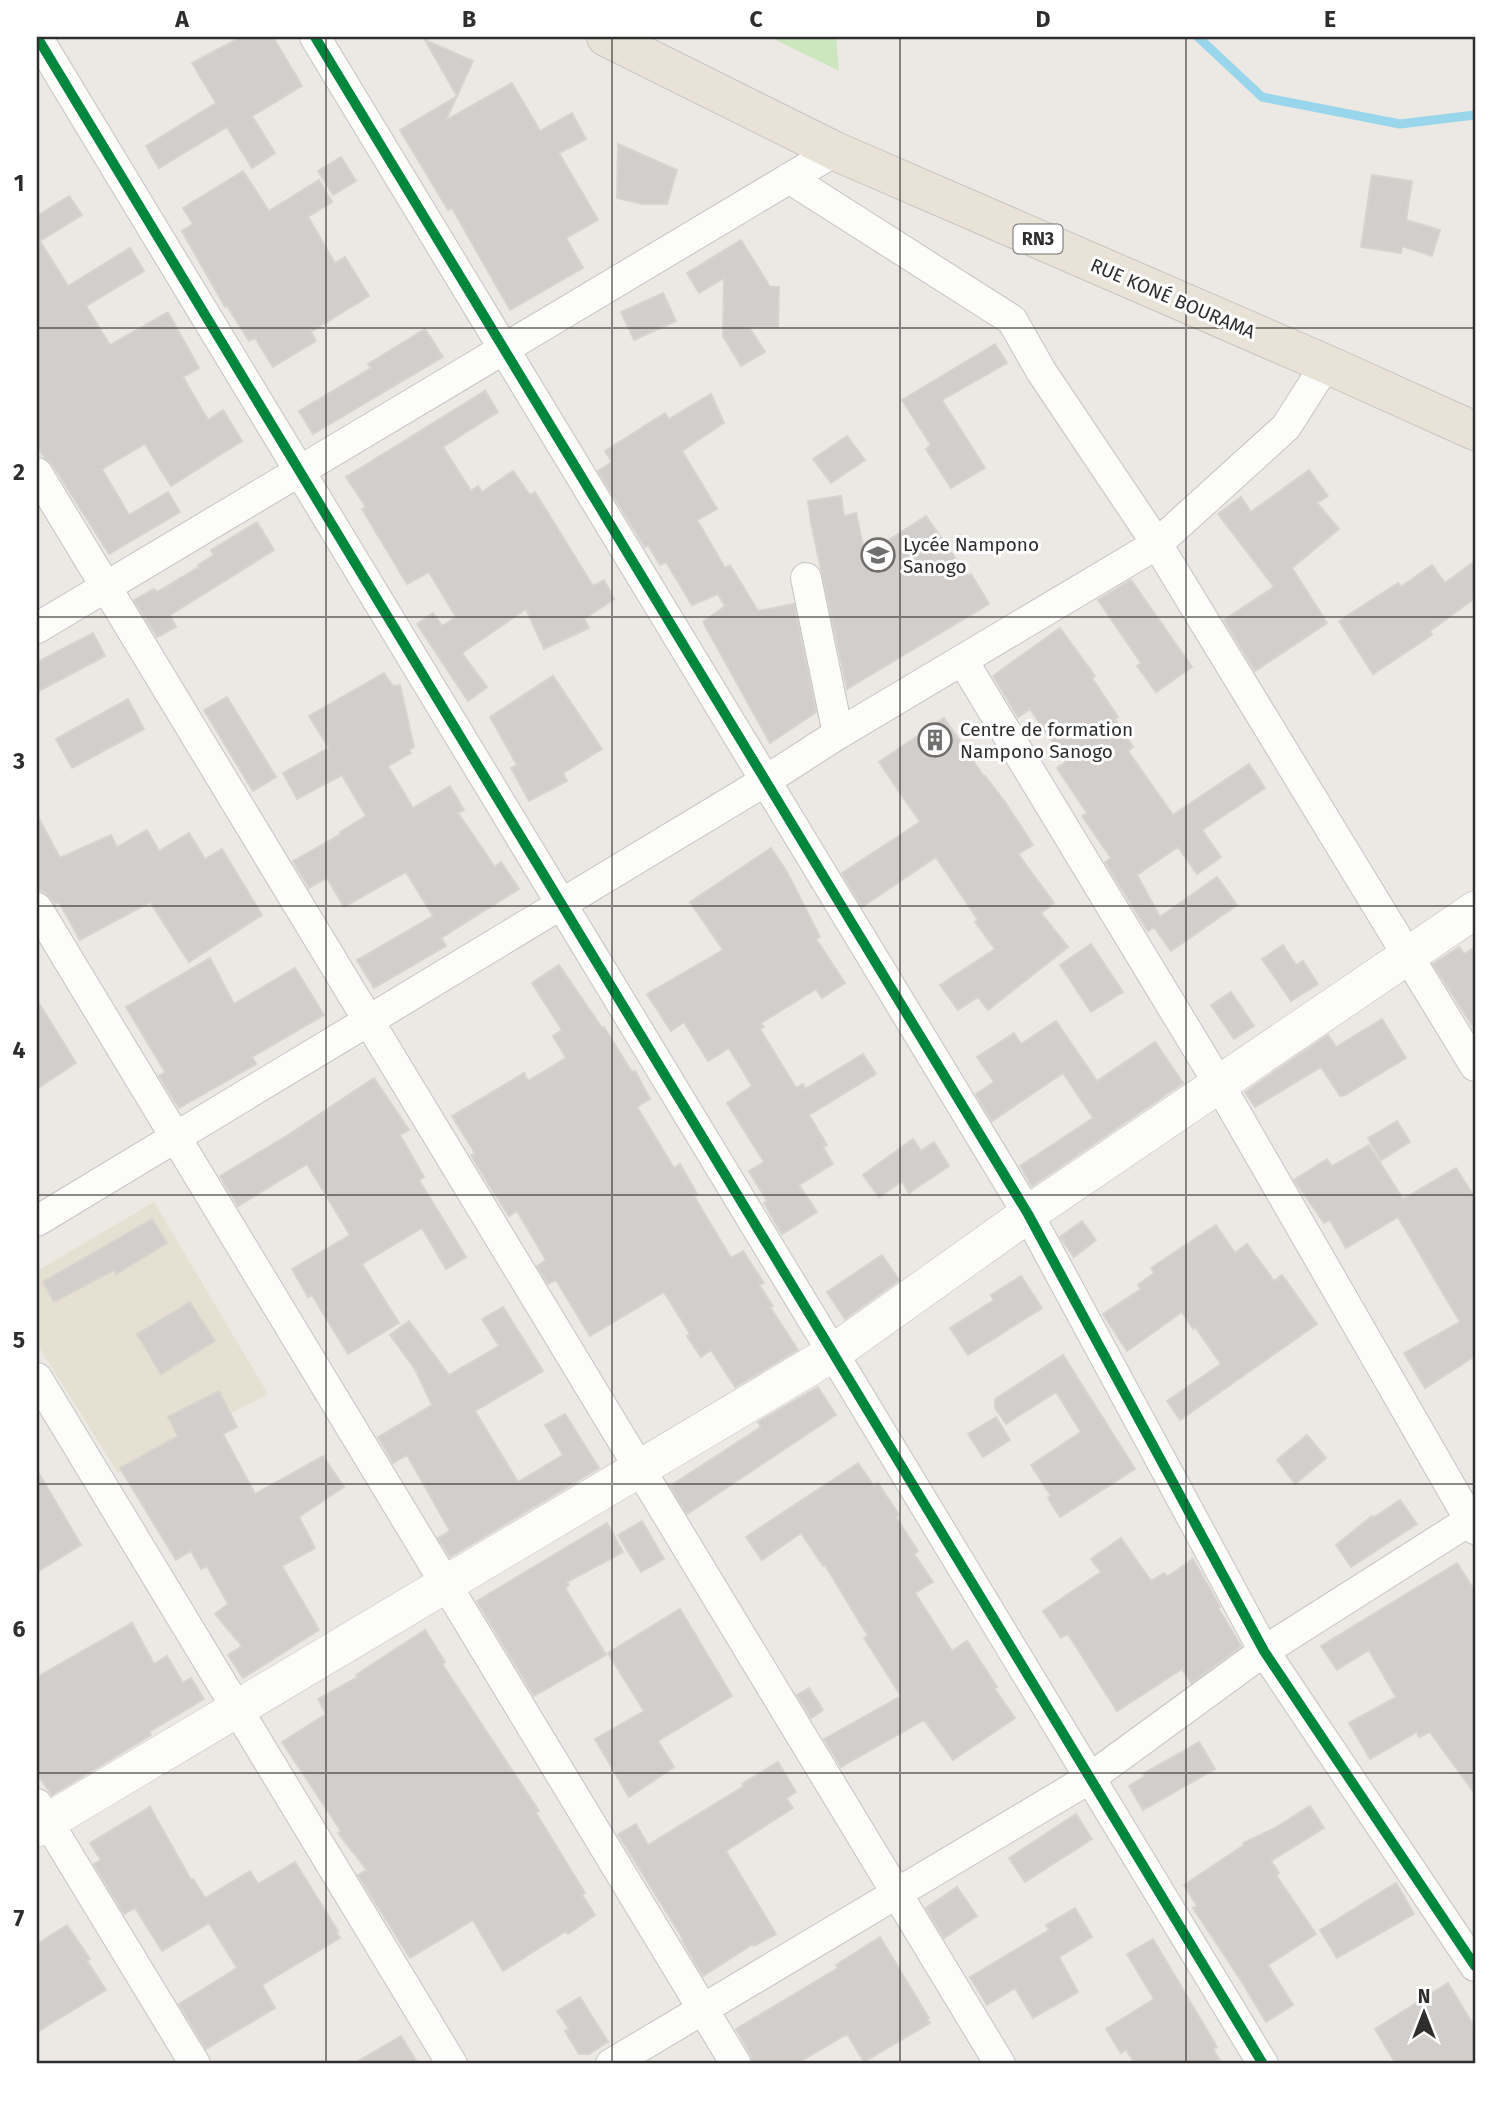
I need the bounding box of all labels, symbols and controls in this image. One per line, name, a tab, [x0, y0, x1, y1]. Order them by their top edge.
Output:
text: A	[174, 5, 189, 33]
text: B	[462, 5, 476, 33]
text: C	[749, 5, 763, 33]
text: D	[1036, 5, 1051, 33]
text: E	[1324, 5, 1336, 33]
text: 1	[14, 169, 24, 197]
road number: RN3	[1014, 225, 1062, 254]
street label: RUE KONÉ BOURAMA	[1087, 253, 1259, 344]
text: 2	[13, 458, 25, 486]
place label: Lycée Nampono Sanogo	[903, 533, 1039, 578]
school or university icon: Lycée Nampono Sanogo	[859, 536, 897, 574]
place label: Centre de formation Nampono Sanogo	[960, 718, 1133, 763]
building icon: Centre de formation Nampono Sanogo	[916, 721, 954, 759]
text: 3	[12, 747, 25, 775]
text: 4	[13, 1036, 26, 1064]
text: 5	[13, 1326, 25, 1354]
text: 6	[13, 1615, 26, 1643]
text: 7	[14, 1904, 25, 1932]
north arrow	[1390, 1979, 1460, 2048]
text: N	[1418, 1985, 1430, 2008]

